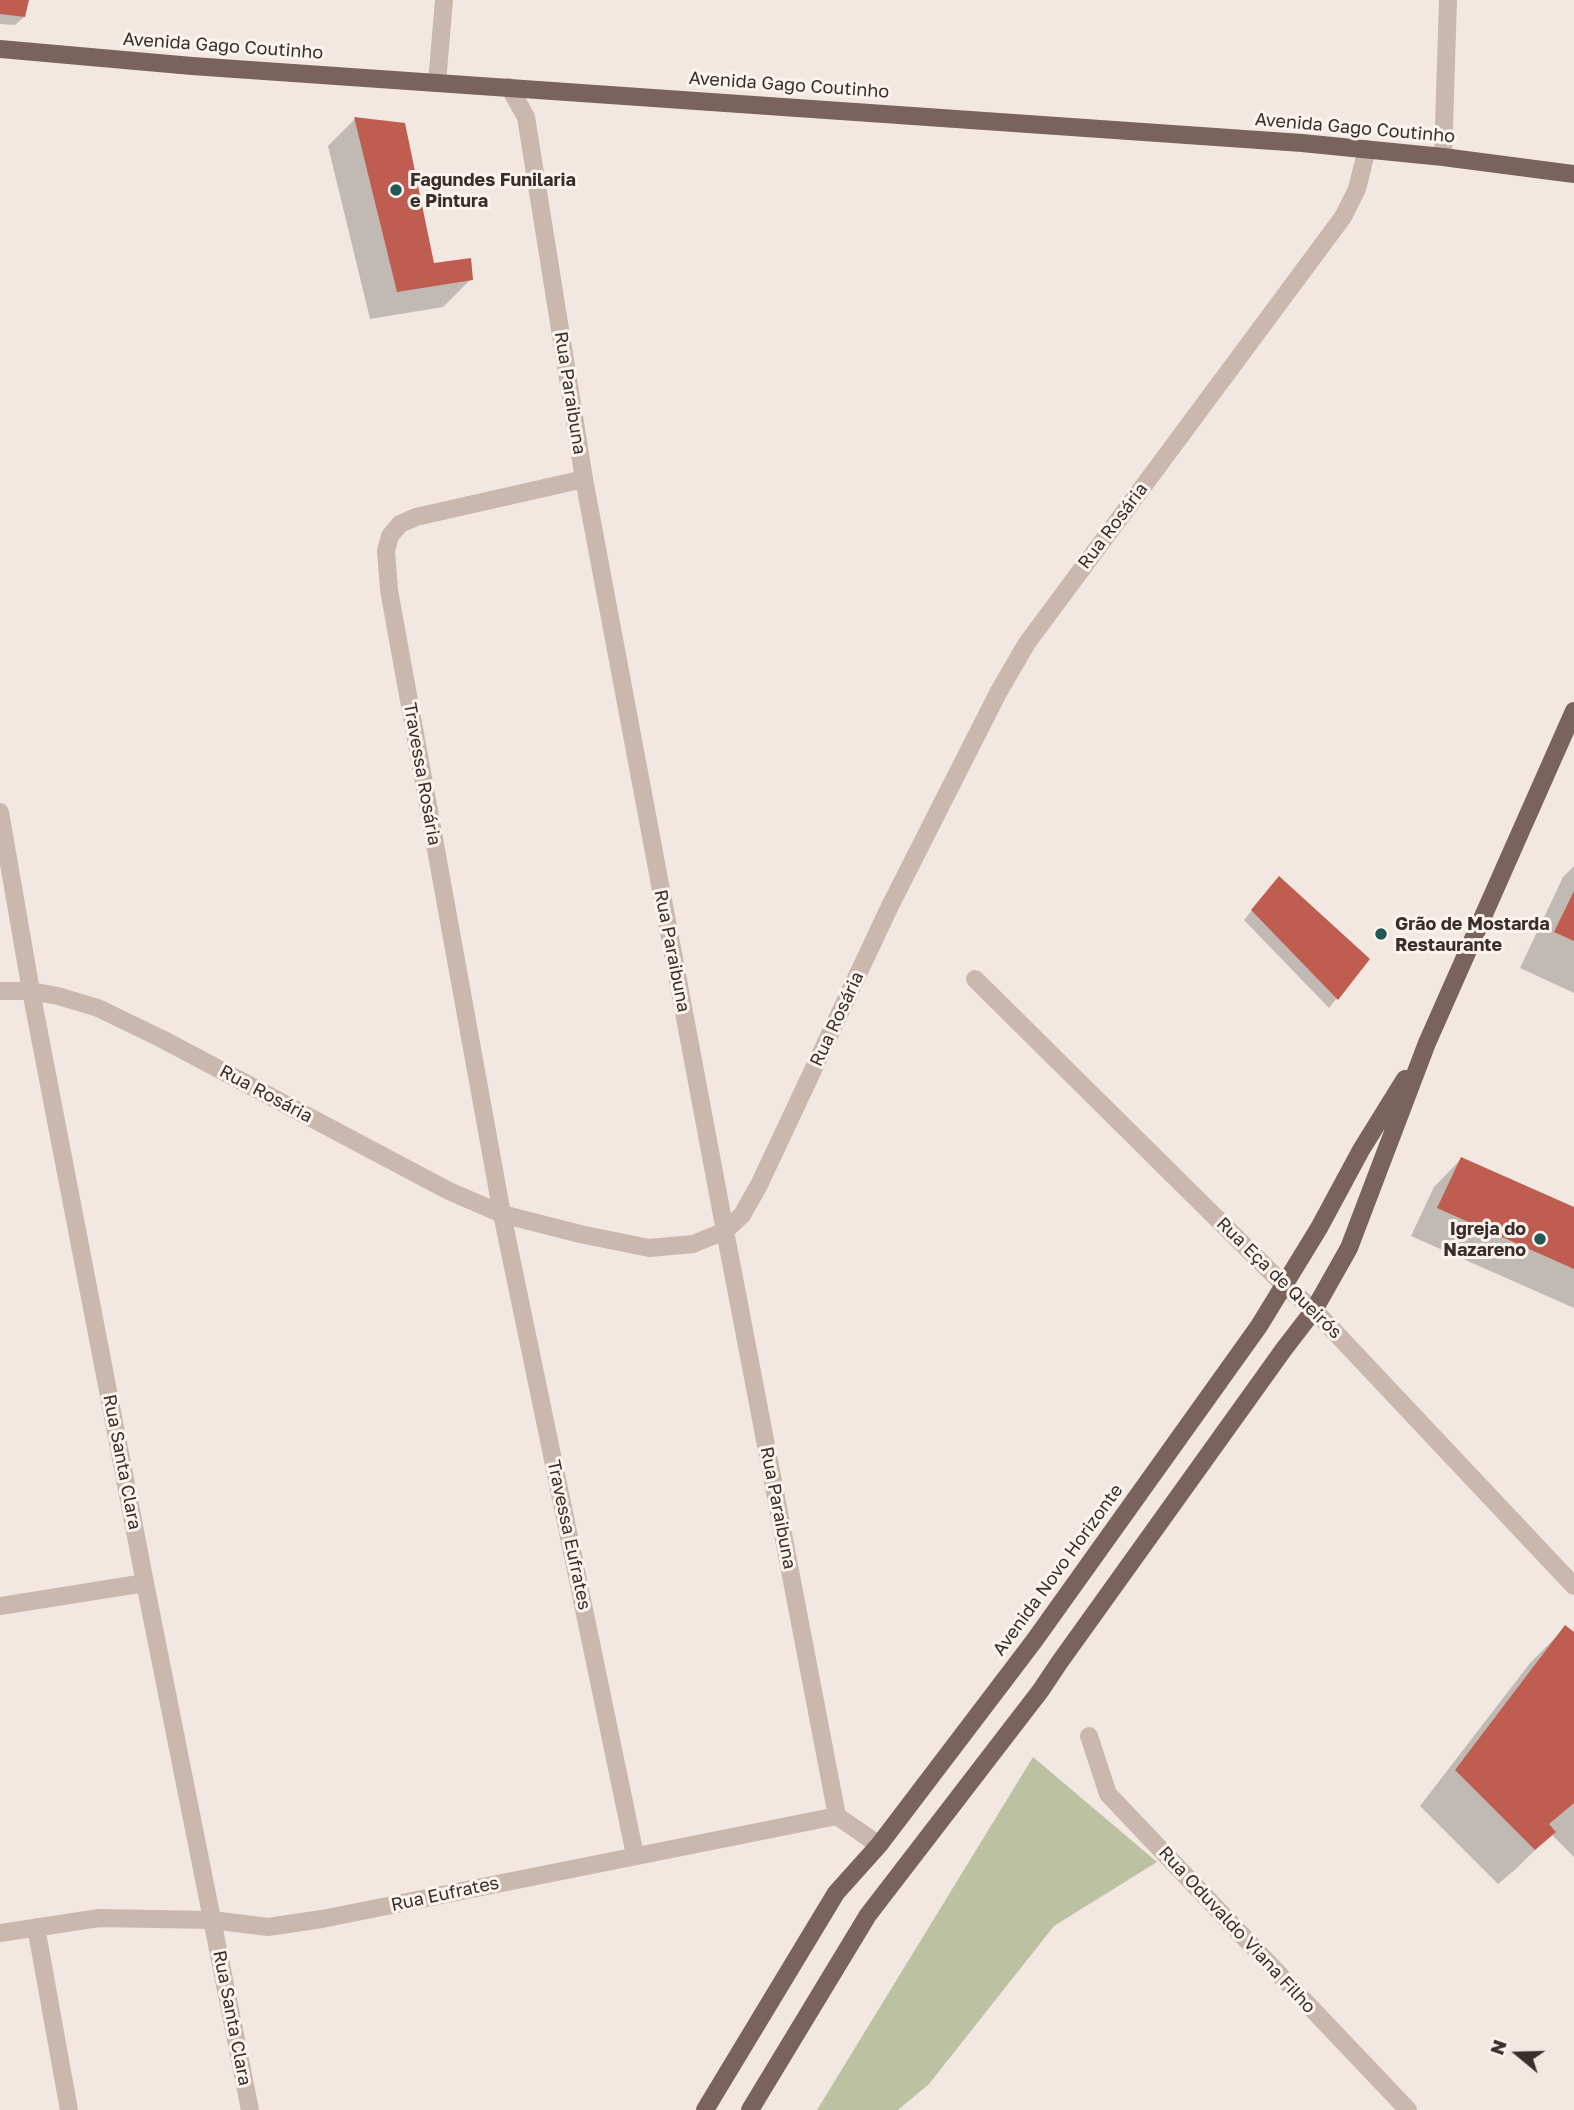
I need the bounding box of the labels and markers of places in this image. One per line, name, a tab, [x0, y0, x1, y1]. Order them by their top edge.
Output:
place label: Fagundes Funilaria e Pintura	[410, 169, 576, 212]
marker: Fagundes Funilaria e Pintura	[388, 182, 404, 198]
place label: Grão de Mostarda Restaurante	[1395, 913, 1550, 956]
marker: Grão de Mostarda Restaurante	[1373, 926, 1389, 942]
place label: Igreja do Nazareno	[1443, 1218, 1526, 1260]
marker: Igreja do Nazareno	[1532, 1231, 1548, 1247]

